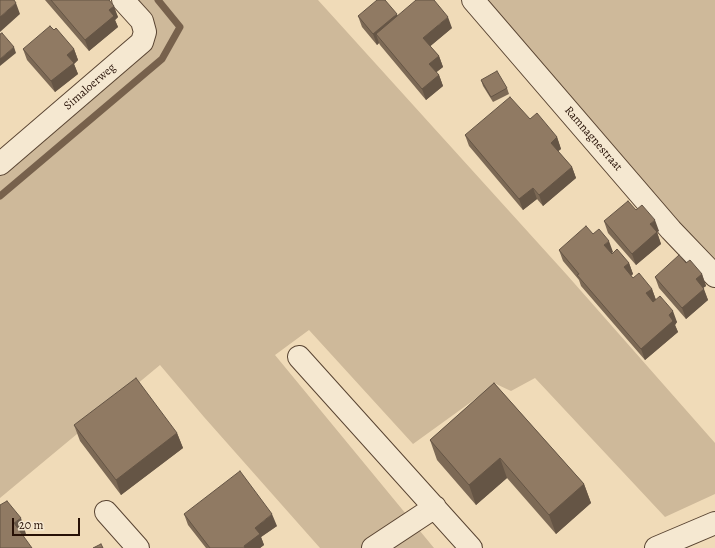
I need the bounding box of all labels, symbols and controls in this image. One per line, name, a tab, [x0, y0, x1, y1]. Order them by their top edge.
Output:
street label: Simaloerweg	[61, 61, 119, 113]
street label: Ramnagnestraat	[561, 104, 625, 174]
scale bar	[14, 510, 82, 536]
text: 20 m	[19, 517, 43, 533]

